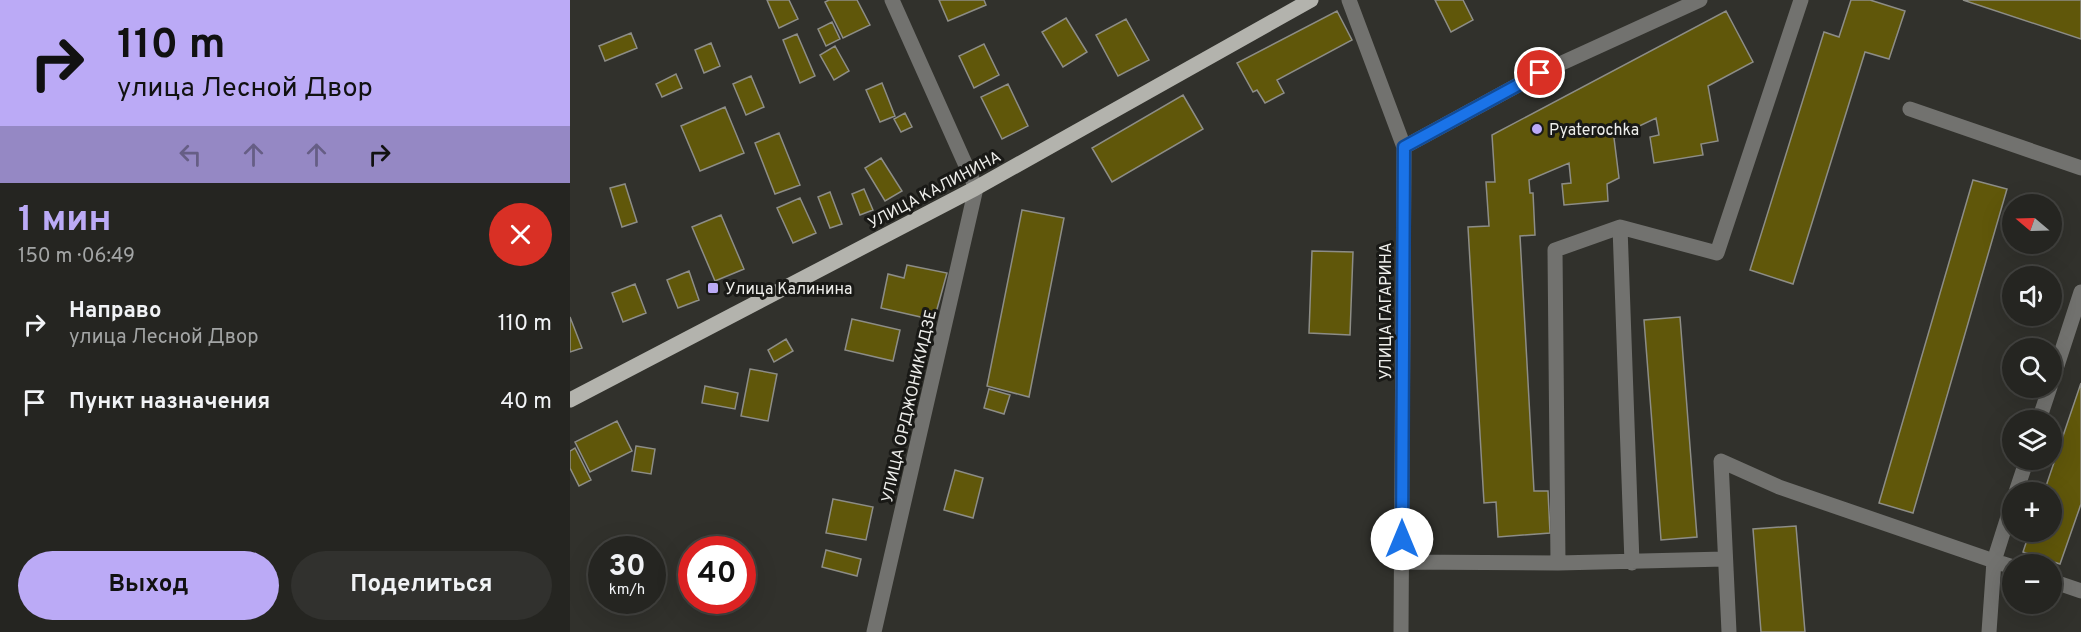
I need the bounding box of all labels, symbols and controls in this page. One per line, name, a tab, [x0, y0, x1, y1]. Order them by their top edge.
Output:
text: 110 m	[117, 20, 226, 73]
icon: right	[18, 24, 96, 102]
pin	[1514, 47, 1565, 98]
icon: arrive	[1523, 56, 1556, 89]
text: улица Лесной Двор	[117, 72, 373, 106]
place label: Pyaterochka	[1549, 121, 1639, 141]
marker: Pyaterochka	[1530, 122, 1544, 136]
icon: left	[174, 138, 207, 171]
icon: ahead	[237, 138, 270, 171]
icon: ahead	[300, 138, 333, 171]
icon: right	[363, 138, 396, 171]
street label: УЛИЦА КАЛИНИНА	[865, 147, 1005, 234]
north arrow	[2002, 194, 2062, 254]
map controls	[2002, 194, 2062, 614]
text: 1 мин	[18, 198, 112, 244]
button: close	[489, 203, 552, 266]
street label: УЛИЦА ГАГАРИНА	[1377, 242, 1397, 380]
text: 150 m · 06:49	[18, 244, 135, 270]
button: sound	[2002, 266, 2062, 326]
place label: Улица Калинина	[725, 280, 853, 300]
marker: Улица Калинина	[706, 281, 720, 295]
text: Направо	[69, 298, 161, 325]
icon: right	[18, 308, 51, 341]
street label: УЛИЦА ОРДЖОНИКИДЗЕ	[878, 308, 942, 505]
text: 110 m	[498, 311, 552, 338]
text: улица Лесной Двор	[69, 325, 259, 351]
button: search	[2002, 338, 2062, 398]
icon: arrive	[18, 386, 51, 419]
text: Пункт назначения	[69, 389, 270, 416]
text: 40 m	[500, 389, 552, 416]
button: layers	[2002, 410, 2062, 470]
button: +	[2002, 482, 2062, 542]
position arrow	[1370, 507, 1434, 571]
speed limit sign: 40	[678, 536, 756, 614]
text: 30	[608, 549, 646, 586]
button: Выход	[18, 551, 279, 620]
button: Поделиться	[291, 551, 552, 620]
button: −	[2002, 554, 2062, 614]
text: km/h	[609, 581, 645, 600]

